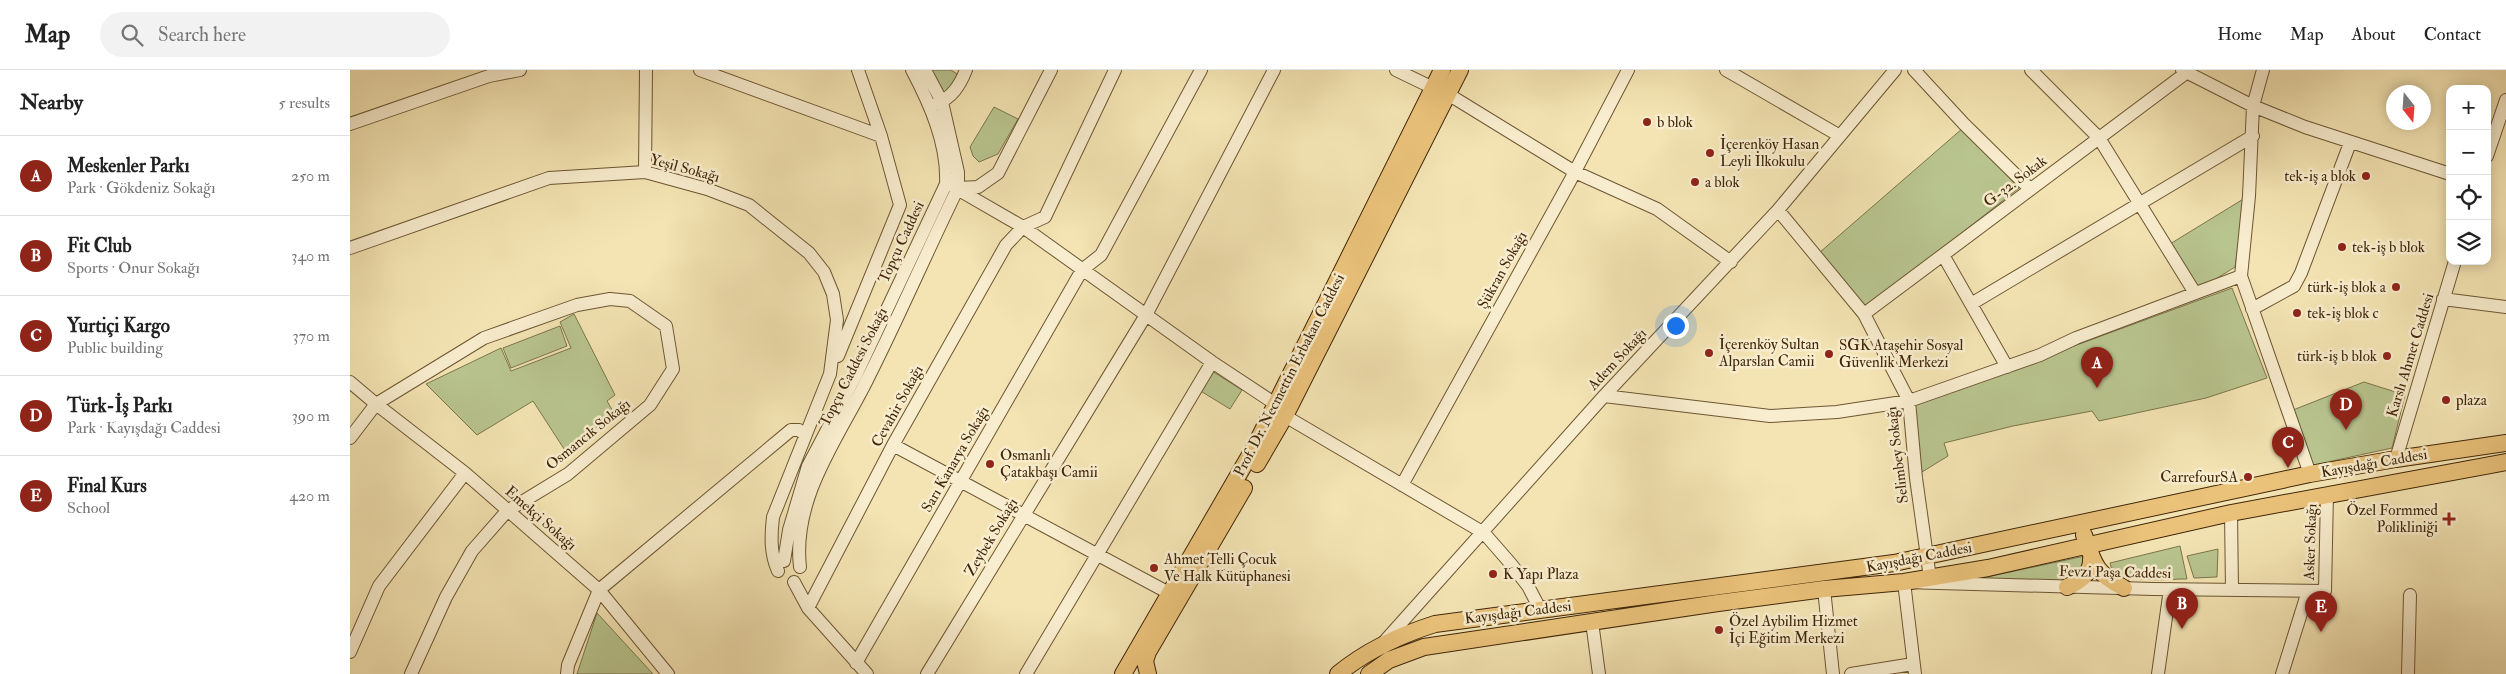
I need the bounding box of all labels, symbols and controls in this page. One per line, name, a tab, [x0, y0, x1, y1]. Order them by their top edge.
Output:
search box	[100, 12, 450, 57]
text: Map	[25, 19, 70, 50]
icon: search	[118, 21, 146, 49]
text: Search here	[158, 23, 246, 47]
text: Home	[2217, 23, 2262, 46]
text: Map	[2290, 23, 2324, 46]
text: About	[2352, 23, 2396, 46]
text: Contact	[2424, 23, 2481, 46]
north arrow	[2386, 85, 2431, 130]
map controls	[2446, 85, 2491, 265]
button: +	[2446, 85, 2491, 130]
text: Nearby	[20, 89, 83, 116]
text: 5 results	[279, 93, 330, 113]
place label: b blok	[1657, 113, 1693, 132]
marker: b blok	[1641, 116, 1653, 128]
button: −	[2446, 130, 2491, 175]
place label: İçerenköy Hasan Leyli İlkokulu	[1720, 134, 1820, 171]
marker: İçerenköy Hasan Leyli İlkokulu	[1704, 147, 1716, 159]
street label: Yeşil Sokağı	[648, 150, 722, 187]
street label: G-32. Sokak	[1980, 151, 2051, 211]
text: Meskenler Parkı	[67, 154, 190, 178]
text: A	[31, 166, 41, 186]
text: 250 m	[291, 166, 330, 186]
place label: tek-iş a blok	[2284, 167, 2356, 186]
marker: tek-iş a blok	[2360, 170, 2372, 182]
place label: a blok	[1705, 173, 1740, 192]
button: locate	[2446, 175, 2491, 220]
marker: a blok	[1689, 176, 1701, 188]
text: Park · Gökdeniz Sokağı	[67, 178, 215, 198]
street label: Topçu Caddesi	[874, 198, 930, 287]
button: layers	[2446, 220, 2491, 265]
street label: Şükran Sokağı	[1473, 228, 1532, 312]
text: Fit Club	[67, 234, 132, 258]
place label: tek-iş b blok	[2352, 238, 2425, 257]
marker: tek-iş b blok	[2336, 241, 2348, 253]
text: B	[31, 246, 41, 266]
text: 340 m	[291, 246, 330, 266]
text: Sports · Onur Sokağı	[67, 258, 200, 278]
street label: Prof. Dr. Necmettin Erbakan Caddesi	[1230, 271, 1349, 480]
place label: türk-iş blok a	[2307, 278, 2387, 297]
marker: türk-iş blok a	[2390, 281, 2402, 293]
street label: Karslı Ahmet Caddesi	[2383, 291, 2438, 420]
street label: Topçu Caddesi Sokağı	[815, 304, 893, 431]
place label: tek-iş blok c	[2307, 304, 2379, 323]
marker: tek-iş blok c	[2291, 307, 2303, 319]
your location	[1663, 313, 1689, 339]
text: Yurtiçi Kargo	[67, 314, 170, 338]
street label: Adem Sokağı	[1583, 324, 1651, 395]
text: C	[30, 326, 42, 346]
text: 370 m	[293, 326, 330, 346]
place label: İçerenköy Sultan Alparslan Camii	[1718, 334, 1820, 372]
place label: SGK Ataşehir Sosyal Güvenlik Merkezi	[1839, 336, 1964, 372]
text: Public building	[67, 338, 163, 358]
marker: İçerenköy Sultan Alparslan Camii	[1703, 347, 1715, 359]
pin: A	[2081, 347, 2113, 388]
place label: türk-iş b blok	[2297, 347, 2377, 366]
marker: SGK Ataşehir Sosyal Güvenlik Merkezi	[1823, 348, 1835, 360]
marker: türk-iş b blok	[2381, 350, 2393, 362]
street label: Cevahir Sokağı	[867, 362, 928, 450]
pin: D	[2330, 389, 2362, 430]
place label: plaza	[2455, 391, 2488, 411]
text: Türk-İş Parkı	[67, 394, 172, 418]
street label: Osmancık Sokağı	[542, 394, 634, 474]
marker: plaza	[2440, 394, 2452, 406]
street label: Sarı Kanarya Sokağı	[917, 403, 994, 516]
street label: Selimbey Sokağı	[1882, 405, 1913, 504]
text: D	[29, 406, 43, 426]
text: 390 m	[292, 406, 330, 426]
text: Park · Kayışdağı Caddesi	[67, 418, 221, 438]
pin: C	[2272, 427, 2304, 468]
street label: Kayışdağı Caddesi	[2319, 445, 2429, 482]
place label: Osmanlı Çatakbaşı Camii	[1000, 446, 1098, 482]
marker: Osmanlı Çatakbaşı Camii	[984, 458, 996, 470]
place label: CarrefourSA	[2160, 468, 2238, 487]
marker: CarrefourSA	[2242, 471, 2254, 483]
text: Final Kurs	[67, 474, 147, 498]
street label: Emekçi Sokağı	[501, 482, 580, 555]
text: E	[30, 486, 42, 506]
text: 420 m	[289, 486, 330, 506]
street label: Zeybek Sokağı	[961, 495, 1022, 580]
text: School	[67, 498, 110, 518]
place label: Özel Formmed Polikliniği	[2347, 500, 2439, 537]
street label: Asker Sokağı	[2300, 503, 2321, 582]
marker: Özel Formmed Polikliniği	[2442, 512, 2456, 526]
street label: Kayışdağı Caddesi	[1864, 538, 1974, 577]
place label: Ahmet Telli Çocuk Ve Halk Kütüphanesi	[1163, 550, 1291, 587]
marker: Ahmet Telli Çocuk Ve Halk Kütüphanesi	[1148, 562, 1160, 574]
street label: Fevzi Paşa Caddesi	[2059, 562, 2171, 583]
place label: K Yapı Plaza	[1503, 565, 1580, 585]
marker: K Yapı Plaza	[1487, 568, 1499, 580]
pin: B	[2166, 588, 2198, 629]
pin: E	[2305, 591, 2337, 632]
street label: Kayışdağı Caddesi	[1464, 597, 1573, 628]
place label: Özel Aybilim Hizmet İçi Eğitim Merkezi	[1729, 611, 1858, 648]
marker: Özel Aybilim Hizmet İçi Eğitim Merkezi	[1713, 624, 1725, 636]

